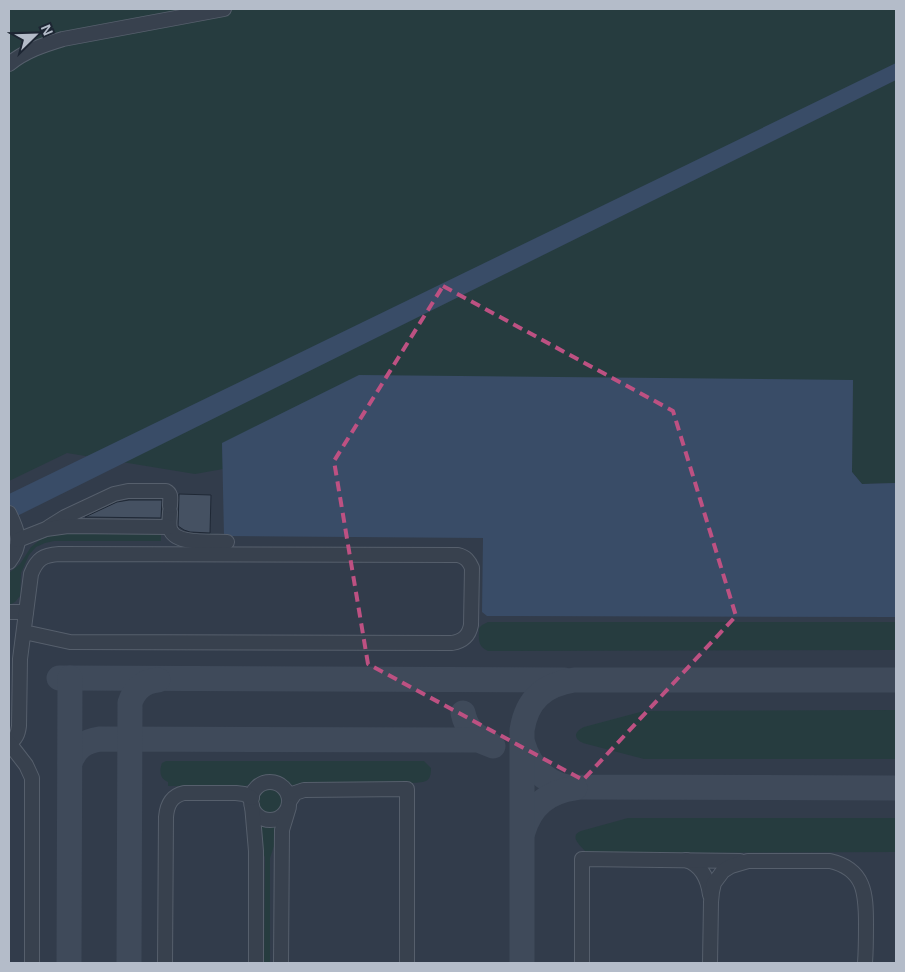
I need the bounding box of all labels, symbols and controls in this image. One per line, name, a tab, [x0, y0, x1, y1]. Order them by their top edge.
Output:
north arrow	[10, 10, 60, 60]
text: N	[38, 22, 56, 38]

